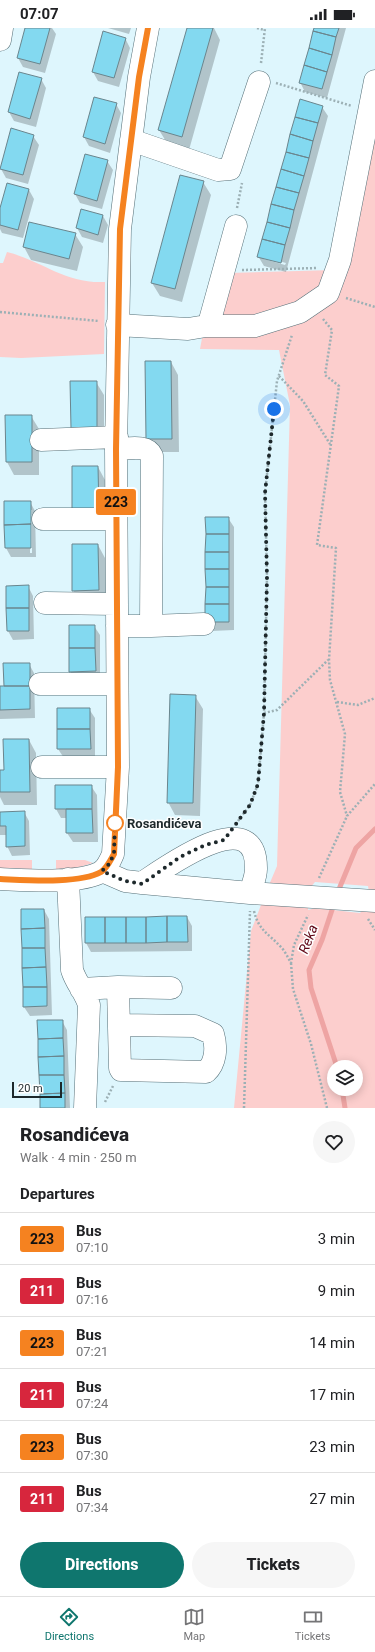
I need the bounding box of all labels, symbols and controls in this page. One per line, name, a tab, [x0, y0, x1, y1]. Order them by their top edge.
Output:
text: 07:07	[20, 5, 59, 23]
your location	[264, 399, 284, 419]
line badge: 223	[93, 489, 139, 515]
text: 223	[104, 494, 128, 510]
marker: Rosandićeva	[106, 814, 124, 832]
place label: Rosandićeva	[127, 816, 202, 831]
water label: Reka	[295, 922, 321, 956]
map controls	[327, 1060, 363, 1096]
button: layers	[327, 1060, 363, 1096]
scale bar	[12, 1080, 62, 1099]
text: 20 m	[18, 1082, 43, 1095]
button: heart	[313, 1121, 355, 1163]
text: Rosandićeva	[20, 1123, 129, 1146]
text: Walk · 4 min · 250 m	[20, 1150, 137, 1165]
text: Departures	[20, 1185, 95, 1203]
text: Bus	[76, 1222, 102, 1240]
text: 3 min	[318, 1230, 355, 1248]
text: 223	[30, 1231, 54, 1247]
text: 07:10	[76, 1240, 108, 1255]
text: Bus	[76, 1274, 102, 1292]
text: 9 min	[318, 1282, 355, 1300]
text: 211	[30, 1283, 54, 1299]
text: 07:16	[76, 1292, 108, 1307]
text: Bus	[76, 1326, 102, 1344]
text: 14 min	[309, 1334, 355, 1352]
text: 223	[30, 1335, 54, 1351]
text: 07:21	[76, 1344, 108, 1359]
text: Bus	[76, 1378, 102, 1396]
text: 17 min	[309, 1386, 355, 1404]
text: 211	[30, 1387, 54, 1403]
text: 07:24	[76, 1396, 108, 1411]
text: Bus	[76, 1430, 102, 1448]
text: 23 min	[309, 1438, 355, 1456]
text: 223	[30, 1439, 54, 1455]
text: 07:30	[76, 1448, 108, 1463]
text: Bus	[76, 1482, 102, 1500]
text: 27 min	[309, 1490, 355, 1508]
text: 211	[30, 1491, 54, 1507]
text: 07:34	[76, 1500, 108, 1515]
button: Directions	[20, 1542, 184, 1588]
button: Tickets	[192, 1542, 355, 1588]
tab: Directions	[45, 1606, 94, 1643]
tab: Map	[183, 1606, 205, 1643]
tab: Tickets	[295, 1606, 330, 1643]

